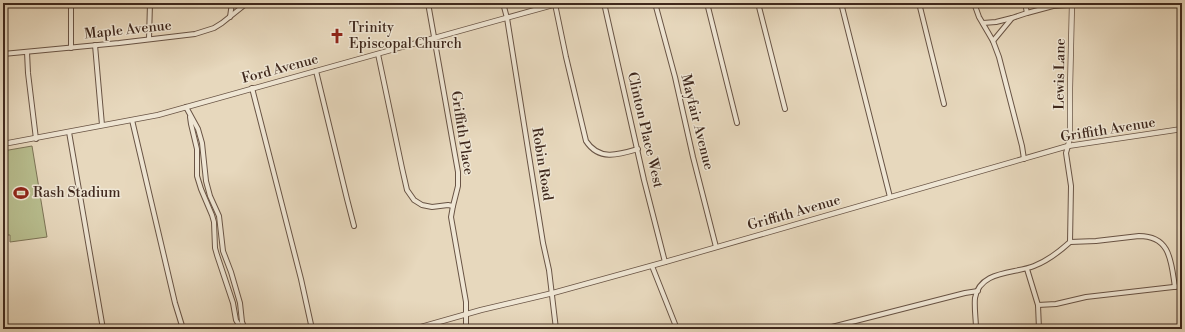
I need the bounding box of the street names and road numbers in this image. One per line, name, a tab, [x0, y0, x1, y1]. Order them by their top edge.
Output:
street label: Maple Avenue	[83, 16, 173, 44]
street label: Lewis Lane	[1050, 38, 1070, 110]
street label: Ford Avenue	[240, 50, 320, 88]
street label: Clinton Place West	[623, 70, 667, 190]
street label: Mayfair Avenue	[676, 72, 718, 172]
street label: Griffith Place	[446, 90, 478, 176]
street label: Griffith Avenue	[1059, 114, 1157, 146]
street label: Robin Road	[527, 126, 557, 202]
street label: Griffith Avenue	[745, 191, 843, 235]

